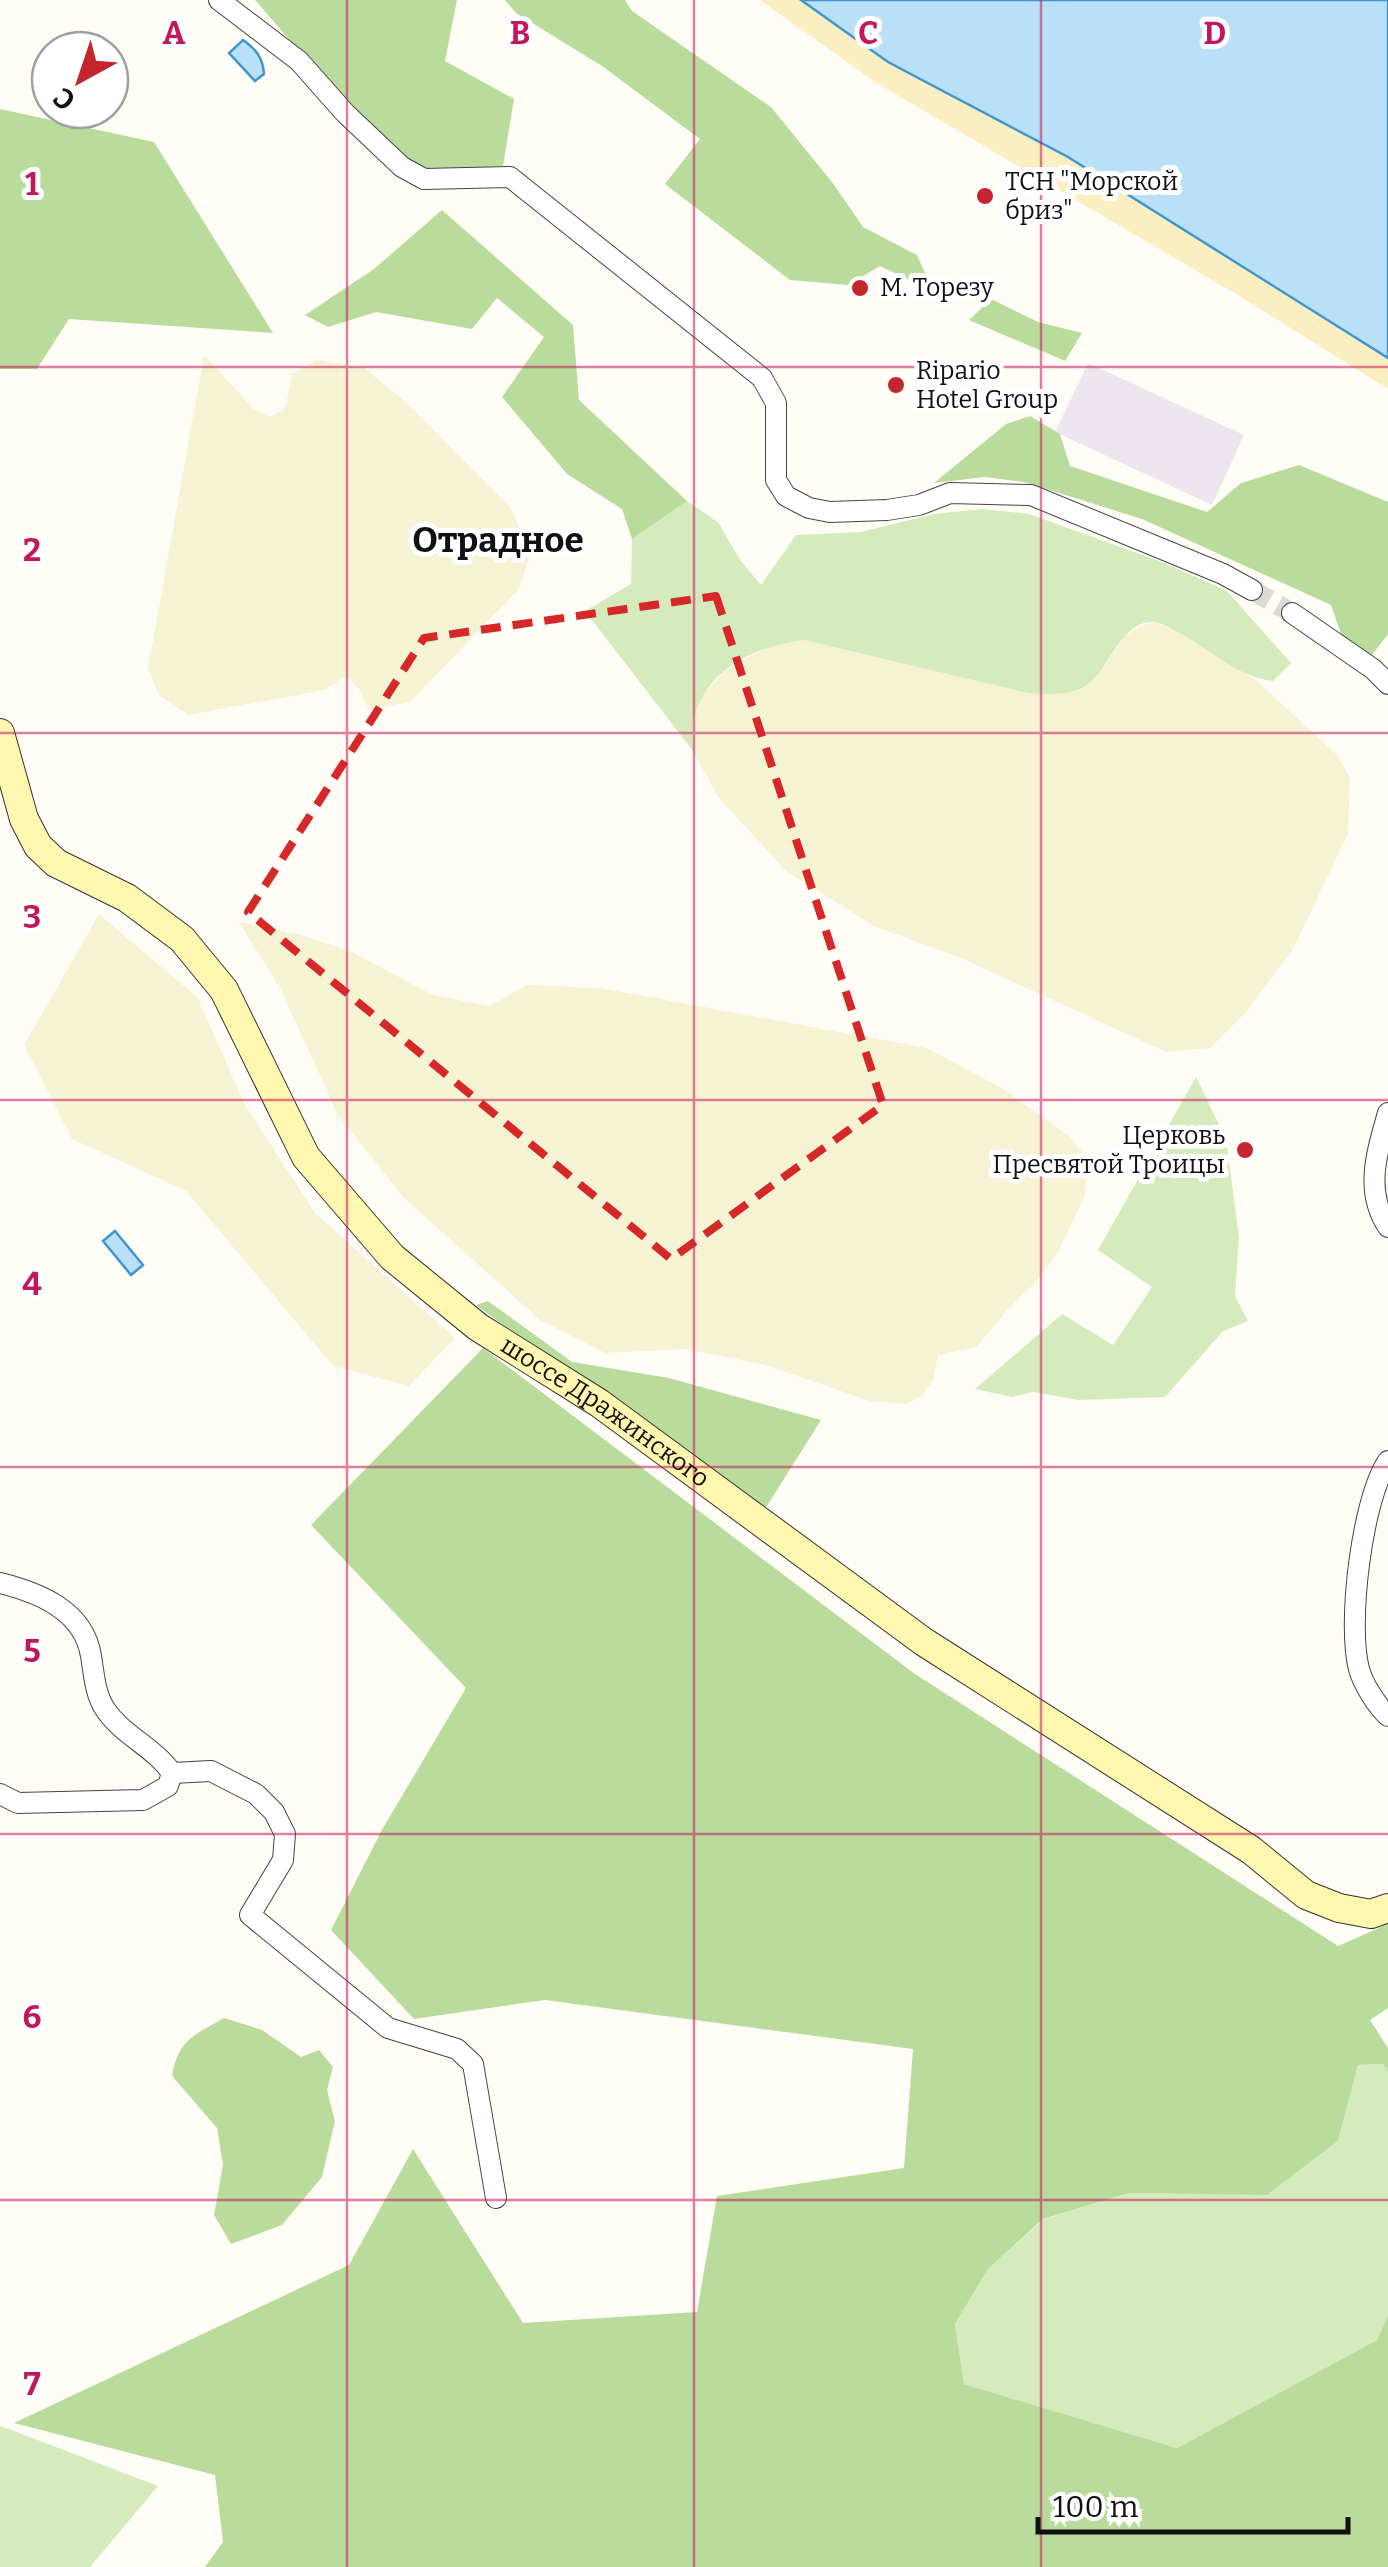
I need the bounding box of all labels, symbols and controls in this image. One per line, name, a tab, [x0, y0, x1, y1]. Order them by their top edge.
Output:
text: A	[163, 14, 186, 52]
text: B	[510, 14, 530, 52]
text: C	[858, 14, 878, 52]
text: D	[1204, 14, 1226, 52]
north arrow	[30, 30, 130, 130]
text: С	[47, 80, 82, 117]
text: 1	[25, 165, 39, 203]
place label: ТСН "Морской бриз"	[1005, 167, 1178, 226]
marker: ТСН "Морской бриз"	[974, 185, 996, 207]
place label: М. Торезу	[880, 273, 994, 303]
marker: М. Торезу	[849, 277, 871, 299]
place label: Ripario Hotel Group	[916, 356, 1058, 415]
marker: Ripario Hotel Group	[885, 374, 907, 396]
district label: Отрадное	[412, 519, 584, 561]
text: 2	[23, 531, 41, 569]
text: 3	[23, 898, 41, 936]
place label: Церковь Пресвятой Троицы	[993, 1121, 1225, 1180]
marker: Церковь Пресвятой Троицы	[1234, 1139, 1256, 1161]
text: 4	[22, 1265, 42, 1303]
street label: шоссе Дражинского	[495, 1330, 715, 1494]
text: 5	[23, 1632, 41, 1670]
text: 6	[23, 1998, 42, 2036]
text: 7	[23, 2365, 41, 2403]
scale bar	[1038, 2472, 1348, 2534]
text: 100 m	[1053, 2489, 1139, 2525]

